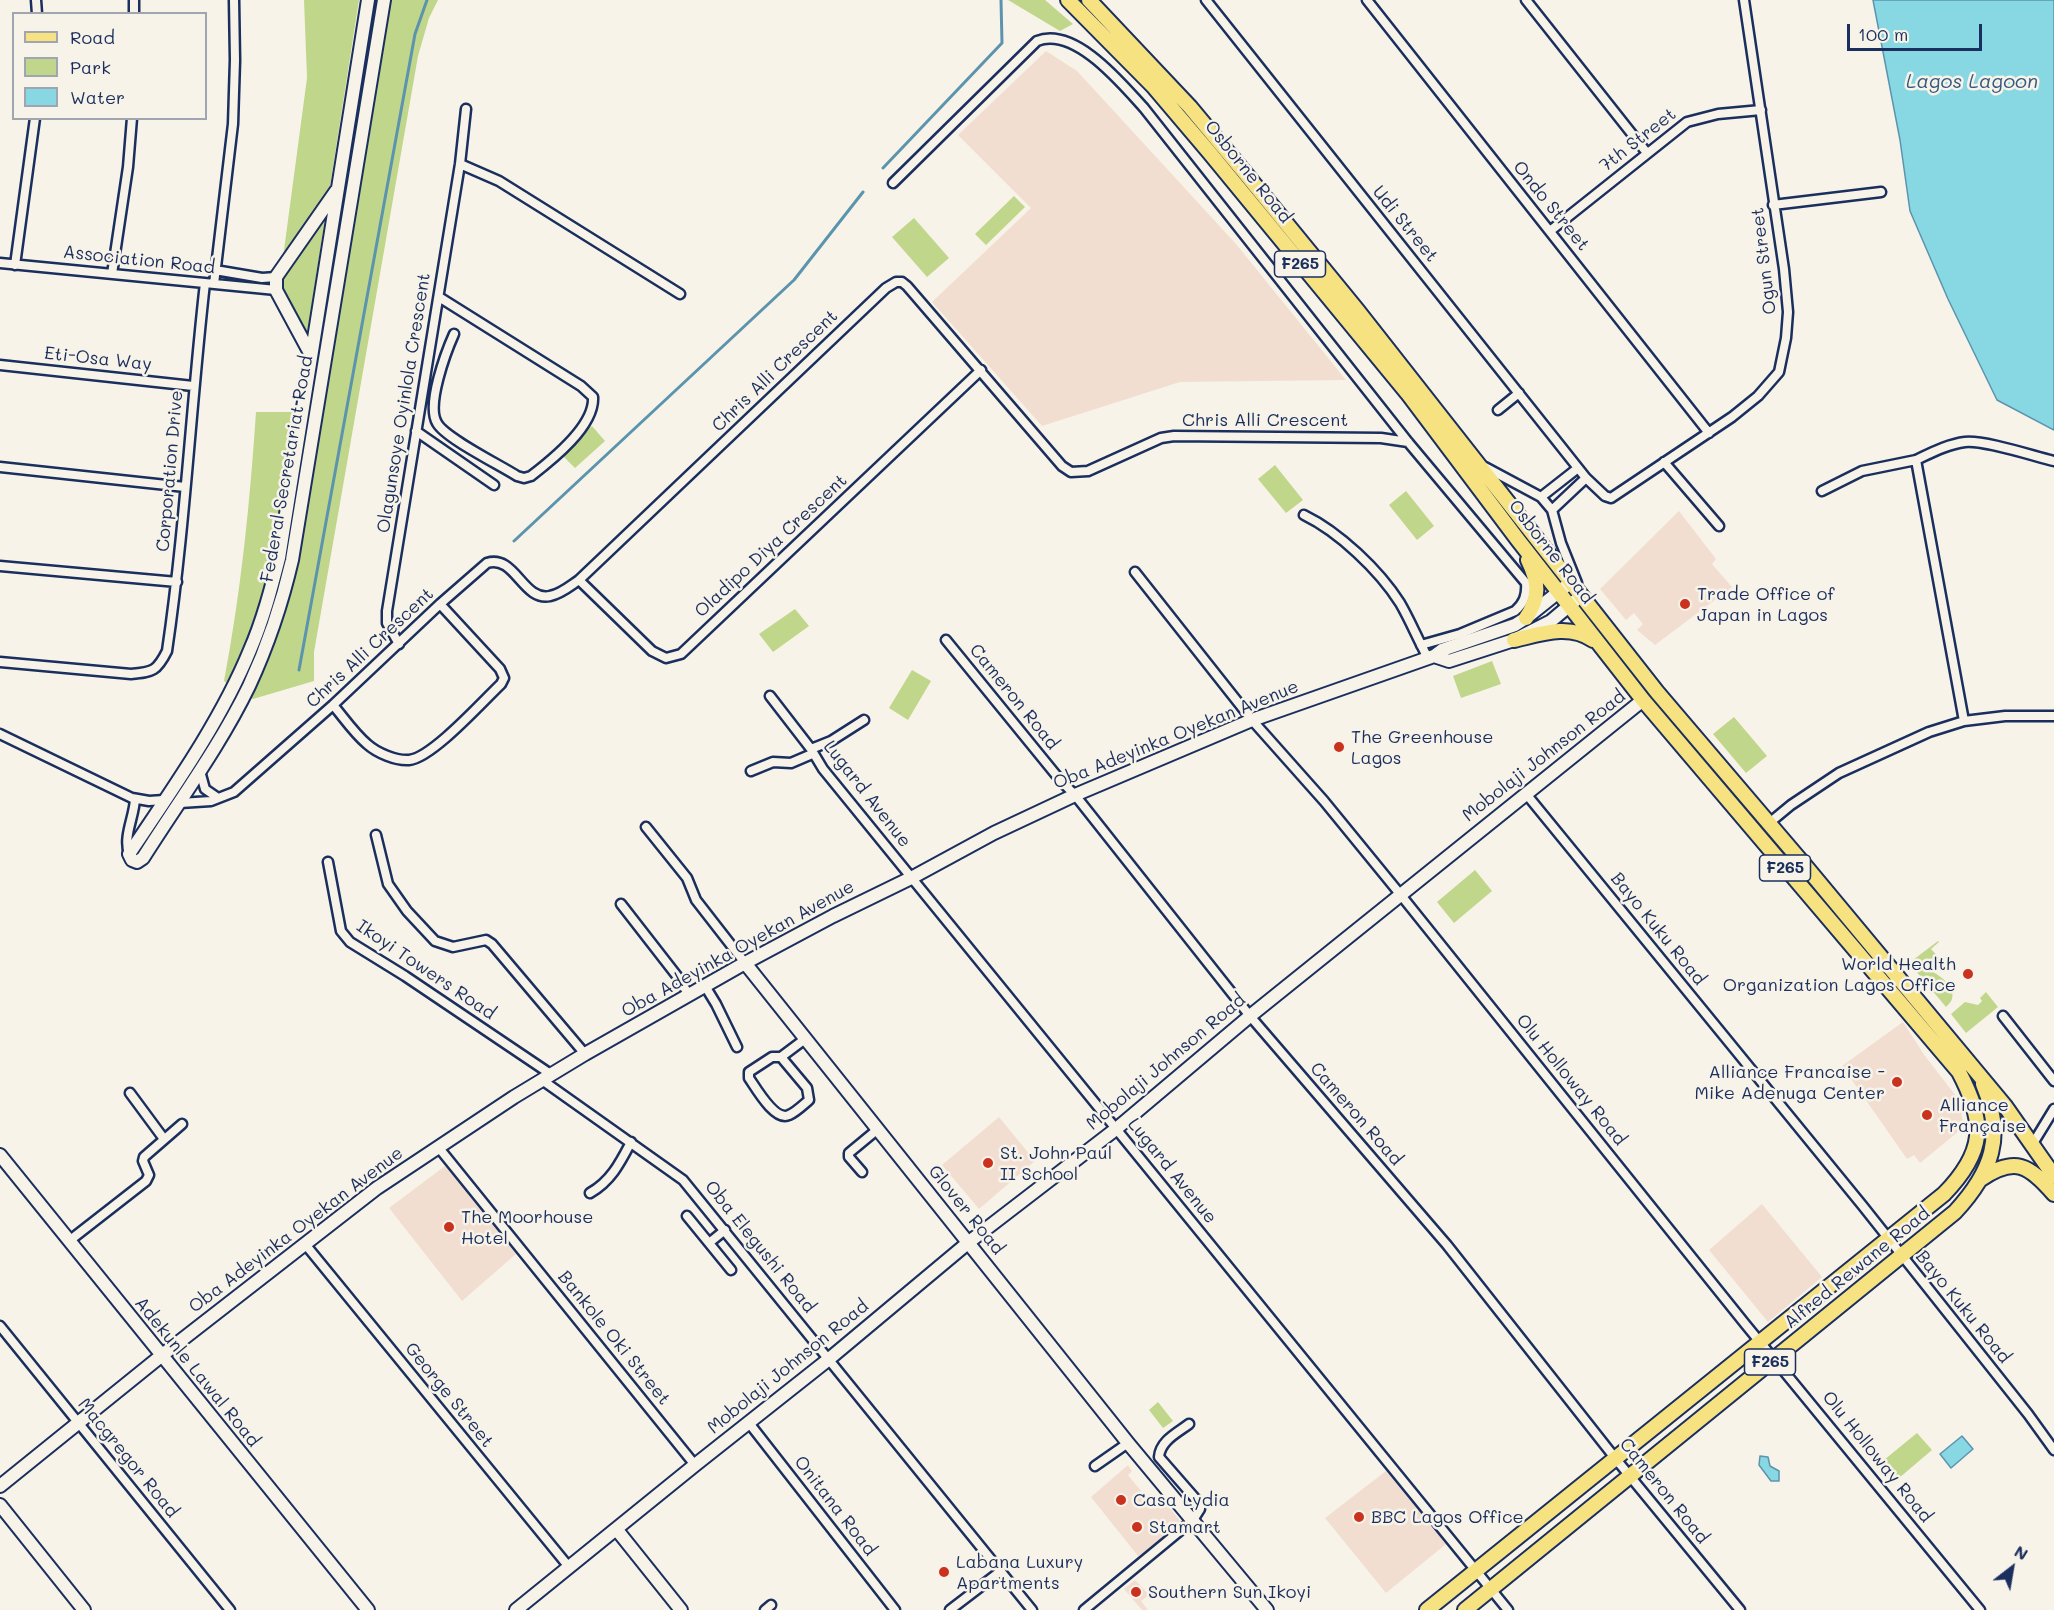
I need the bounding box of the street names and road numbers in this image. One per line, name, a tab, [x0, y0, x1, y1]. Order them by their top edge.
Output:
street label: 7th Street	[1595, 103, 1681, 177]
street label: Osborne Road	[1200, 116, 1296, 228]
street label: Ondo Street	[1508, 157, 1594, 255]
street label: Udi Street	[1368, 181, 1442, 267]
street label: Ogun Street	[1747, 206, 1781, 316]
street label: Association Road	[62, 241, 216, 279]
road number: F265	[1274, 251, 1326, 277]
street label: Olagunsoye Oyinlola Crescent	[373, 271, 435, 535]
street label: Chris Alli Crescent	[708, 306, 842, 436]
street label: Eti-Osa Way	[43, 343, 153, 375]
street label: Federal Secretariat Road	[256, 354, 318, 584]
street label: Corporation Drive	[152, 389, 188, 553]
street label: Chris Alli Crescent	[1182, 409, 1348, 431]
street label: Oladipo Diya Crescent	[690, 470, 852, 622]
street label: Osborne Road	[1504, 496, 1598, 608]
street label: Chris Alli Crescent	[302, 583, 438, 713]
street label: Cameron Road	[965, 640, 1063, 754]
street label: Oba Adeyinka Oyekan Avenue	[1050, 676, 1302, 794]
street label: Mobolaji Johnson Road	[1458, 686, 1630, 826]
street label: Lugard Avenue	[819, 736, 915, 852]
road number: F265	[1760, 855, 1810, 881]
street label: Bayo Kuku Road	[1606, 868, 1710, 990]
street label: Oba Adeyinka Oyekan Avenue	[618, 876, 858, 1022]
street label: Ikoyi Towers Road	[352, 915, 500, 1025]
street label: Mobolaji Johnson Road	[1082, 989, 1250, 1135]
street label: Olu Holloway Road	[1511, 1010, 1631, 1150]
street label: Cameron Road	[1305, 1058, 1407, 1170]
street label: Lugard Avenue	[1123, 1114, 1221, 1228]
street label: Oba Adeyinka Oyekan Avenue	[185, 1142, 407, 1318]
street label: Glover Road	[923, 1161, 1009, 1259]
street label: Oba Elegushi Road	[700, 1176, 820, 1318]
street label: Alfred Rewane Road	[1780, 1203, 1934, 1333]
street label: Bayo Kuku Road	[1911, 1246, 2015, 1368]
street label: Bankole Oki Street	[553, 1267, 675, 1409]
street label: Adekunle Lawal Road	[130, 1293, 264, 1451]
street label: Mobolaji Johnson Road	[703, 1295, 873, 1439]
street label: George Street	[400, 1338, 498, 1452]
road number: F265	[1744, 1349, 1796, 1375]
street label: Olu Holloway Road	[1817, 1387, 1937, 1527]
street label: Macgregor Road	[73, 1394, 183, 1522]
street label: Cameron Road	[1615, 1434, 1713, 1548]
street label: Onitana Road	[789, 1452, 881, 1560]

